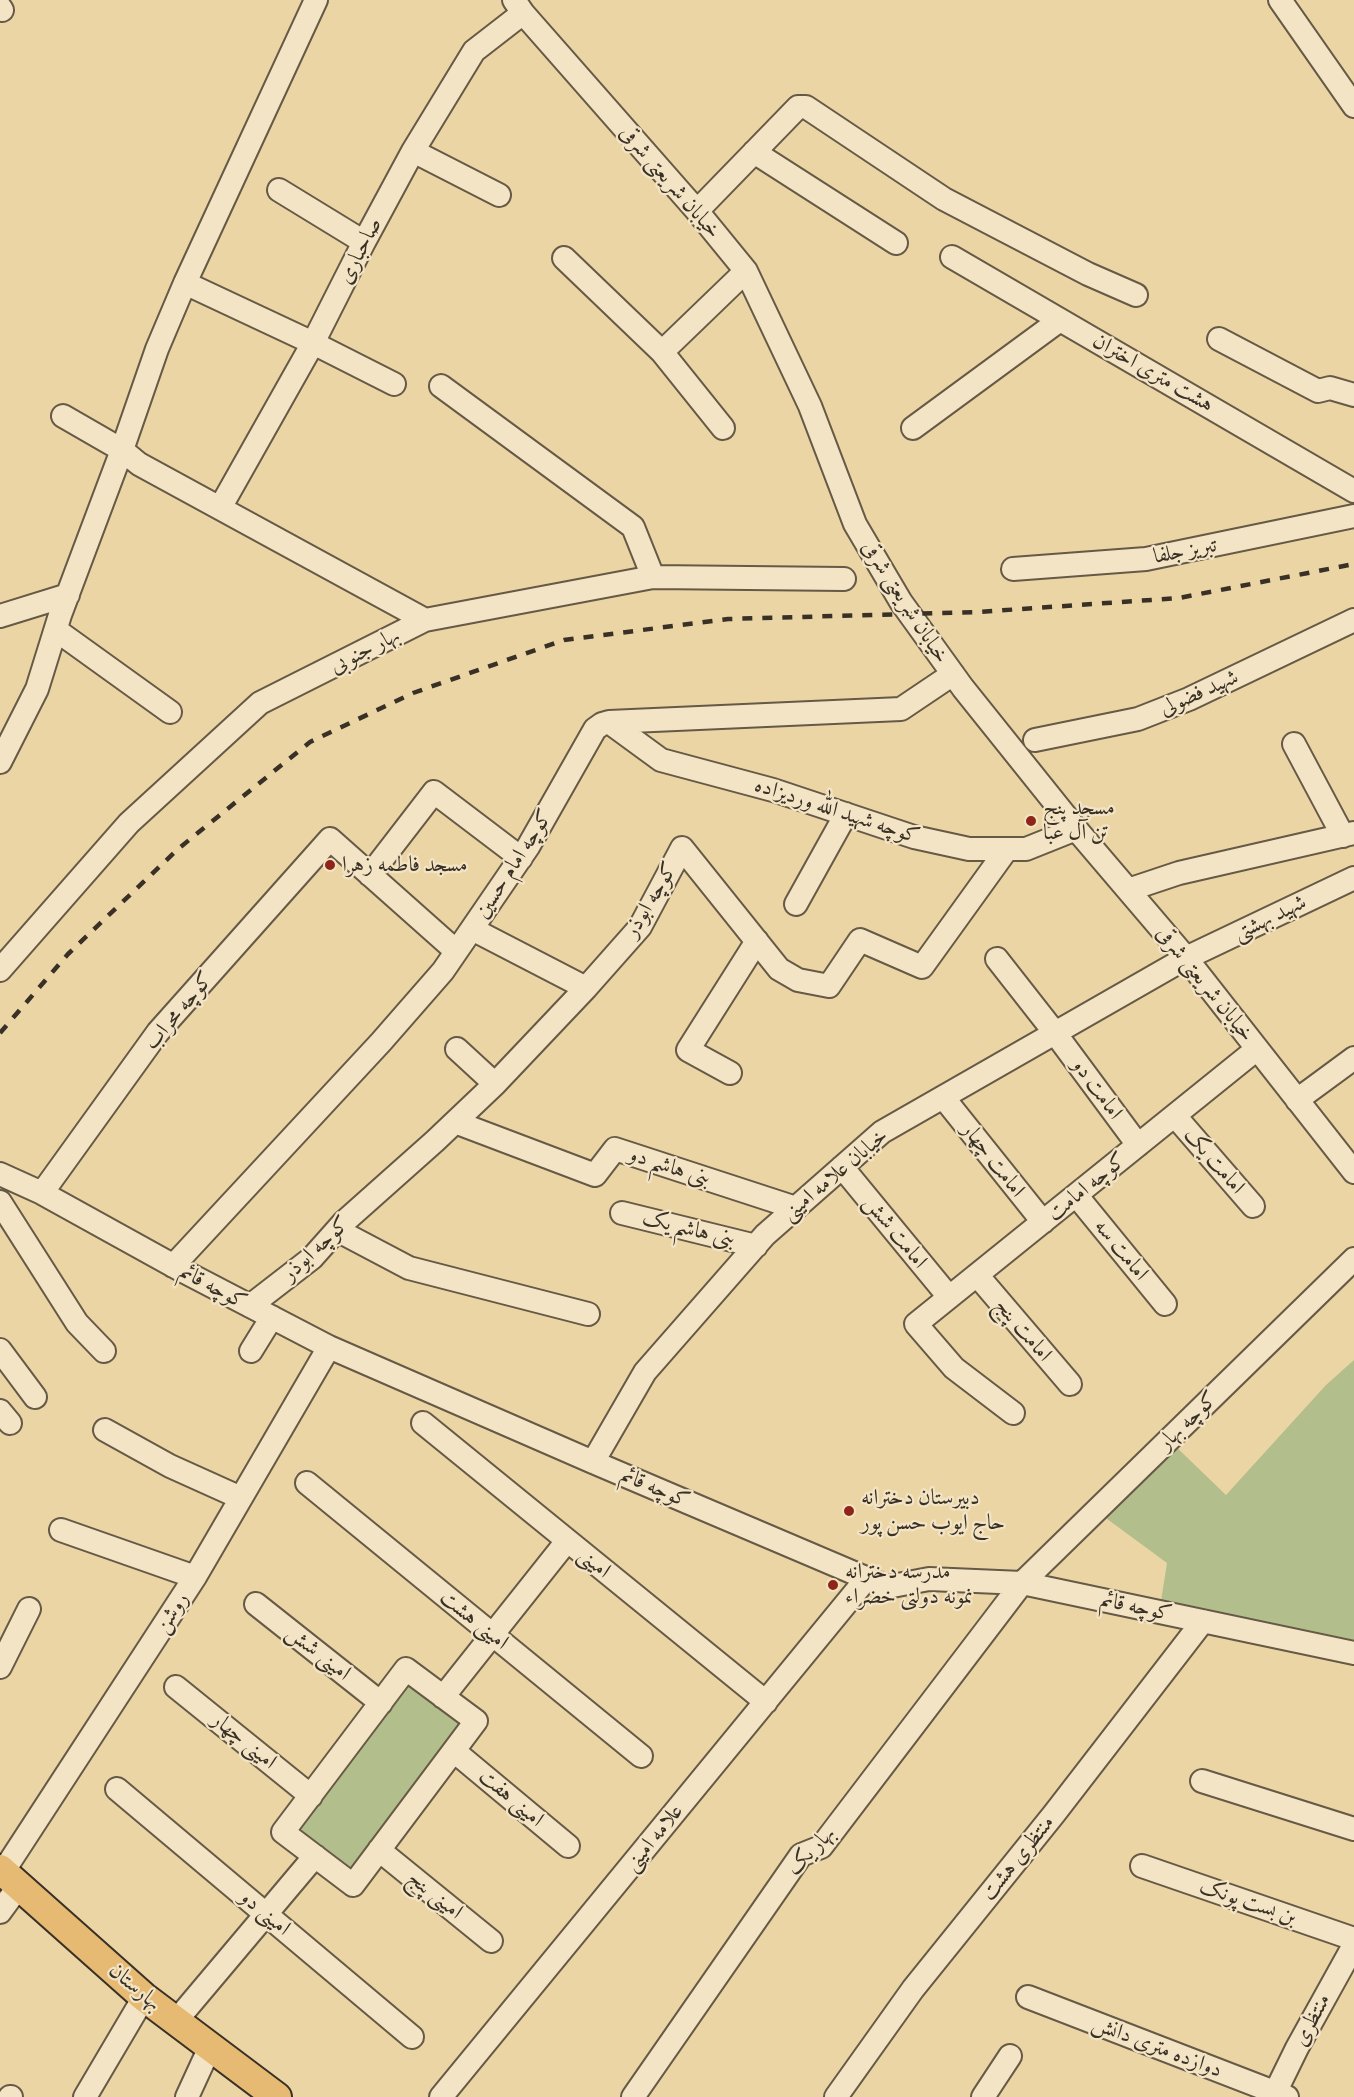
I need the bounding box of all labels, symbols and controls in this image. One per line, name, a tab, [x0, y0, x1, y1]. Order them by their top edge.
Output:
street label: خیابان شریعتی شرقی	[614, 120, 726, 244]
street label: صاحباری	[332, 213, 388, 289]
street label: هشت متری اختران	[1088, 328, 1218, 418]
street label: تبریز جلفا	[1151, 532, 1219, 570]
street label: خیابان شریعتی شرقی	[855, 535, 955, 669]
street label: بهار جنوبی	[325, 622, 405, 680]
street label: شهید فضولی	[1155, 664, 1243, 722]
street label: کوچه شهید الله وردیزاده	[751, 772, 923, 850]
place label: مسجد پنج تن آل عبا	[1043, 795, 1115, 846]
street label: کوچه امام حسین	[469, 805, 559, 923]
marker: مسجد پنج تن آل عبا	[1024, 814, 1038, 828]
place label: مسجد فاطمه زهرا	[342, 852, 468, 878]
street label: کوچه ابوذر	[618, 857, 684, 943]
marker: مسجد فاطمه زهرا	[323, 858, 337, 872]
street label: شهید بهشتی	[1229, 889, 1311, 947]
street label: خیابان شریعتی شرقی	[1150, 921, 1260, 1047]
street label: کوچه محراب	[139, 966, 219, 1056]
street label: امامت دو	[1066, 1053, 1128, 1125]
street label: امامت چهار	[956, 1117, 1030, 1203]
street label: امامت یک	[1178, 1122, 1250, 1200]
street label: خیابان علامه امینی	[776, 1123, 894, 1227]
street label: بنی هاشم دو	[626, 1141, 714, 1193]
street label: کوچه امامت	[1042, 1147, 1132, 1227]
street label: امامت شش	[857, 1190, 933, 1274]
street label: بنی هاشم یک	[640, 1205, 738, 1253]
street label: کوچه ابوذر	[277, 1211, 355, 1287]
street label: امامت سه	[1088, 1214, 1154, 1286]
street label: کوچه قائم	[175, 1258, 251, 1316]
street label: امامت پنج	[989, 1293, 1057, 1367]
street label: کوچه بهار	[1152, 1386, 1224, 1456]
street label: کوچه قائم	[616, 1462, 694, 1514]
place label: دبیرستان دخترانه حاج ایوب حسن پور	[861, 1485, 1005, 1536]
marker: دبیرستان دخترانه حاج ایوب حسن پور	[842, 1504, 856, 1518]
street label: امینی	[572, 1542, 616, 1584]
place label: مدرسه دخترانه نمونه دولتی خضراء	[845, 1559, 973, 1610]
marker: مدرسه دخترانه نمونه دولتی خضراء	[826, 1578, 840, 1592]
street label: امینی هشت	[434, 1584, 514, 1656]
street label: کوچه قائم	[1098, 1587, 1174, 1627]
street label: روشن	[149, 1588, 195, 1638]
street label: امینی شش	[280, 1619, 356, 1687]
street label: امینی چهار	[206, 1707, 282, 1775]
street label: امینی هفت	[473, 1763, 549, 1833]
street label: علامه امینی	[619, 1799, 689, 1877]
street label: منتظری هشت	[976, 1810, 1060, 1906]
street label: بهار یک	[781, 1821, 841, 1881]
street label: امینی پنج	[402, 1865, 468, 1925]
street label: بن بست پونک	[1196, 1873, 1300, 1931]
street label: امینی دو	[234, 1884, 296, 1942]
street label: بهارستان	[103, 1957, 167, 2017]
street label: منتظری	[1287, 1989, 1337, 2051]
street label: دوازده متری دانش	[1088, 2010, 1226, 2084]

